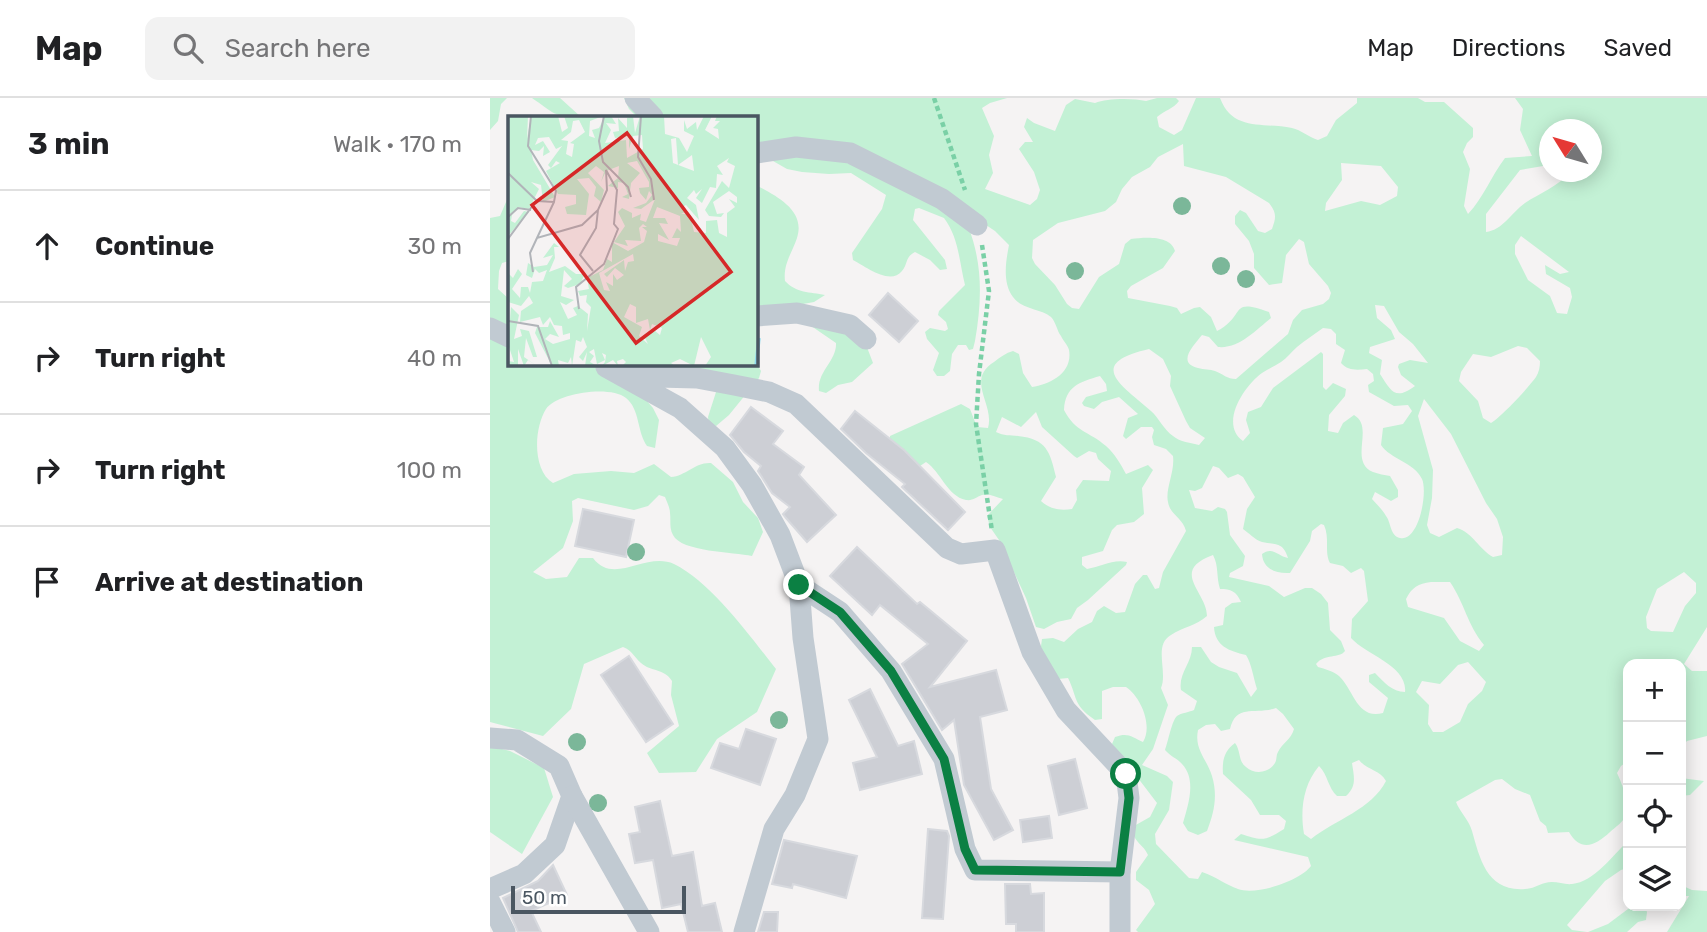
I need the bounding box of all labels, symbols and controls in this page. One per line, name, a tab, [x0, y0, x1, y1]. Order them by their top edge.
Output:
search box	[145, 17, 635, 80]
text: Map	[35, 29, 103, 68]
icon: search	[169, 29, 207, 67]
text: Search here	[225, 33, 370, 64]
text: Map	[1367, 34, 1414, 62]
text: Directions	[1452, 34, 1565, 62]
text: Saved	[1603, 34, 1672, 62]
inset map	[508, 116, 758, 366]
north arrow	[1539, 119, 1602, 182]
text: 3 min	[28, 126, 110, 162]
text: Walk · 170 m	[333, 130, 462, 158]
icon: ahead	[28, 227, 66, 265]
text: Continue	[95, 231, 214, 262]
text: 30 m	[407, 232, 462, 260]
icon: right	[28, 339, 66, 377]
text: Turn right	[95, 343, 225, 374]
text: 40 m	[407, 344, 462, 372]
icon: right	[28, 451, 66, 489]
text: Turn right	[95, 455, 225, 486]
text: 100 m	[397, 456, 462, 484]
icon: arrive	[28, 563, 66, 601]
text: Arrive at destination	[95, 567, 363, 598]
route end	[783, 569, 814, 600]
map controls	[1623, 659, 1686, 911]
button: +	[1623, 659, 1686, 722]
button: −	[1623, 722, 1686, 785]
route start	[1110, 758, 1141, 789]
button: locate	[1623, 785, 1686, 848]
button: layers	[1623, 848, 1686, 911]
scale bar	[511, 883, 686, 915]
text: 50 m	[522, 886, 567, 909]

